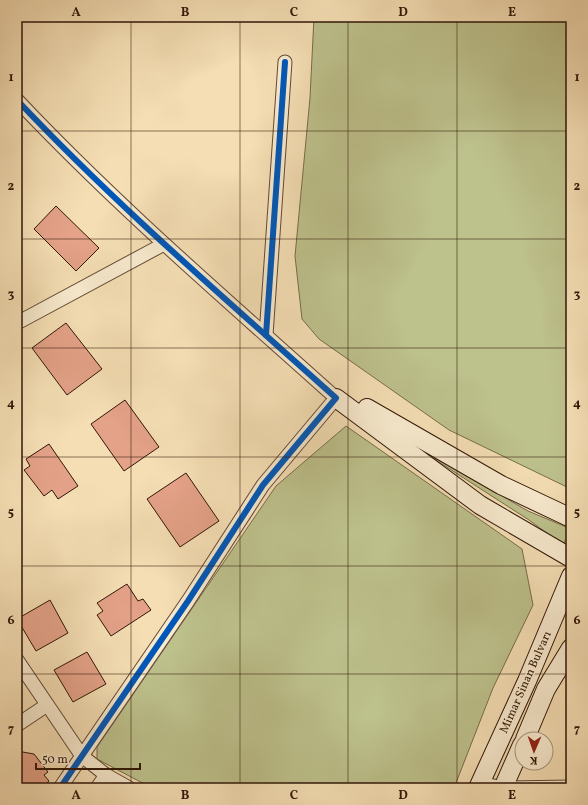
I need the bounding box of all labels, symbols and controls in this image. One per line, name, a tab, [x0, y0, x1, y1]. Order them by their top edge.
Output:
text: A	[71, 4, 81, 22]
text: B	[181, 4, 190, 22]
text: C	[290, 4, 298, 22]
text: D	[398, 4, 408, 22]
text: E	[508, 4, 516, 22]
text: 1	[8, 69, 14, 87]
text: 1	[574, 69, 580, 87]
text: 2	[8, 178, 15, 196]
text: 2	[574, 178, 581, 196]
text: 3	[8, 286, 15, 304]
text: 3	[574, 286, 581, 304]
text: 4	[7, 395, 15, 413]
text: 4	[573, 395, 581, 413]
text: 5	[8, 504, 14, 522]
text: 5	[574, 504, 580, 522]
text: 6	[7, 612, 15, 630]
text: 6	[573, 612, 581, 630]
street label: Mimar Sinan Bulvarı	[496, 628, 556, 736]
text: 7	[8, 721, 14, 739]
text: 7	[574, 721, 580, 739]
north arrow	[514, 731, 554, 771]
scale bar	[36, 745, 140, 771]
text: 50 m	[42, 752, 68, 768]
text: K	[529, 752, 538, 767]
text: A	[71, 787, 81, 805]
text: B	[181, 787, 190, 805]
text: C	[290, 787, 298, 805]
text: D	[398, 787, 408, 805]
text: E	[508, 787, 516, 805]

